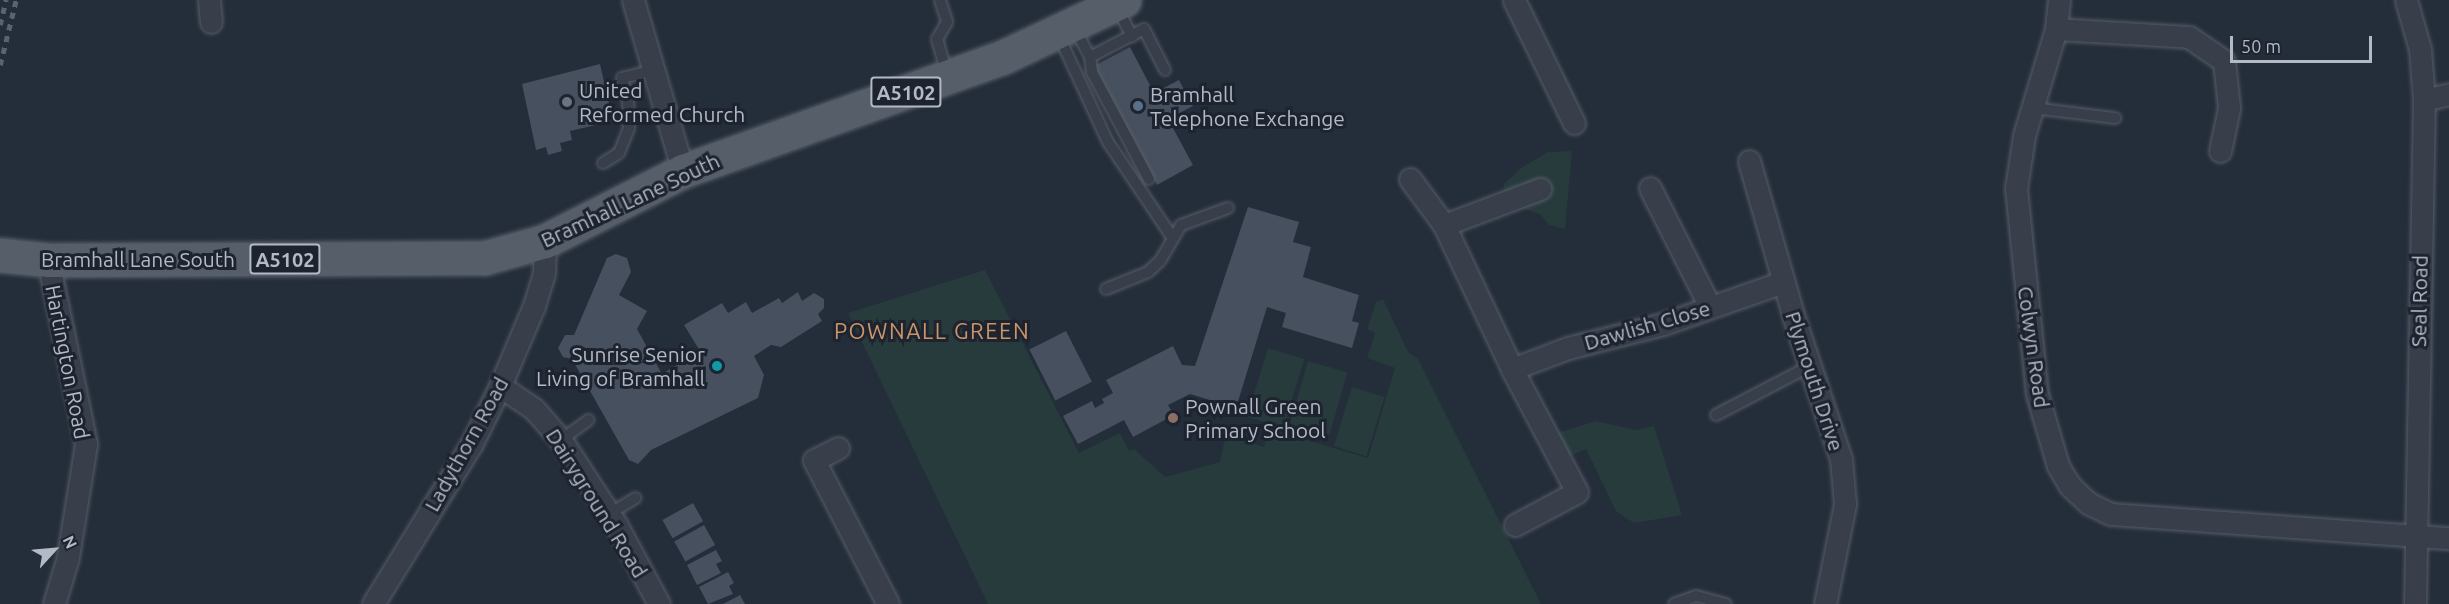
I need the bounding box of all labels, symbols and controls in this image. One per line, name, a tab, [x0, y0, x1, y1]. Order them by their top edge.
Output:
scale bar	[2233, 24, 2376, 62]
text: 50 m	[2241, 36, 2281, 56]
road number: A5102	[870, 75, 942, 109]
place label: United Reformed Church	[579, 77, 745, 127]
place label: Bramhall Telephone Exchange	[1150, 81, 1345, 131]
marker: United Reformed Church	[560, 95, 574, 109]
marker: Bramhall Telephone Exchange	[1131, 99, 1145, 113]
street label: Bramhall Lane South	[537, 148, 723, 252]
road number: A5102	[249, 242, 321, 276]
street label: Bramhall Lane South	[41, 246, 235, 272]
street label: Seal Road	[2406, 255, 2432, 347]
street label: Hartington Road	[41, 283, 95, 441]
street label: Colwyn Road	[2013, 285, 2055, 409]
street label: Dawlish Close	[1581, 295, 1713, 355]
street label: Plymouth Drive	[1781, 308, 1849, 454]
district label: POWNALL GREEN	[834, 318, 1030, 344]
place label: Sunrise Senior Living of Bramhall	[536, 341, 705, 391]
marker: Sunrise Senior Living of Bramhall	[710, 359, 724, 373]
street label: Ladythorn Road	[419, 372, 513, 516]
place label: Pownall Green Primary School	[1185, 393, 1326, 443]
marker: Pownall Green Primary School	[1166, 411, 1180, 425]
street label: Dairyground Road	[541, 424, 653, 582]
north arrow	[24, 520, 84, 580]
text: N	[59, 533, 81, 551]

